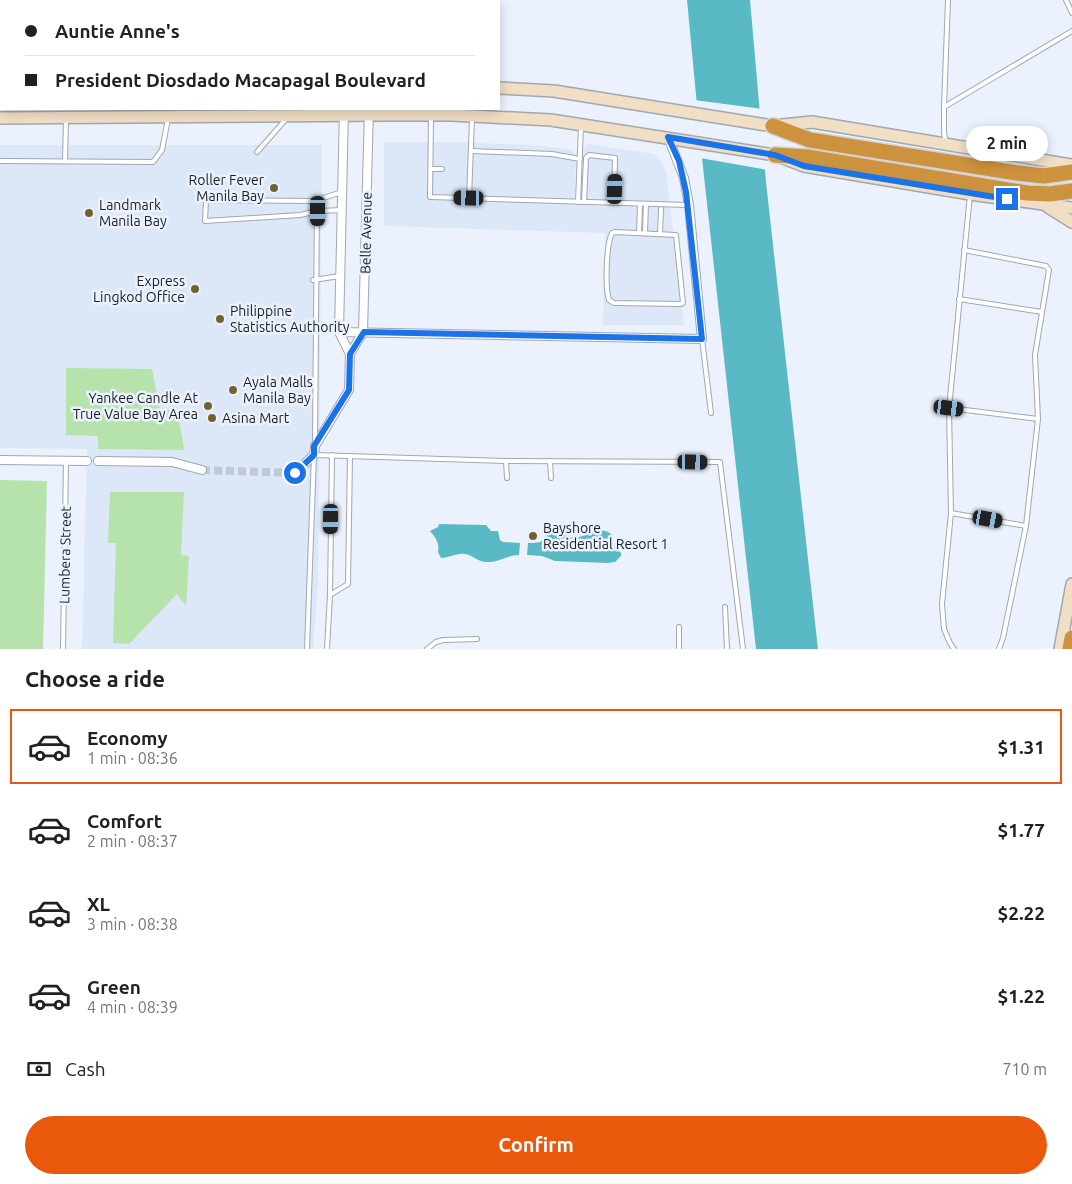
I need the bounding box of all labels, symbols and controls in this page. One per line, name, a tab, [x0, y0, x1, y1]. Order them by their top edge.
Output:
text: Auntie Anne's	[55, 20, 180, 42]
text: President Diosdado Macapagal Boulevard	[55, 69, 426, 91]
callout: 2 min	[966, 126, 1048, 162]
text: 2 min	[987, 134, 1027, 152]
place label: Roller Fever Manila Bay	[189, 172, 265, 204]
car	[606, 174, 623, 204]
marker: Roller Fever Manila Bay	[268, 182, 280, 194]
route end	[996, 188, 1018, 210]
car	[453, 190, 484, 206]
street label: Belle Avenue	[357, 192, 375, 274]
car	[310, 196, 325, 226]
place label: Landmark Manila Bay	[99, 197, 167, 229]
marker: Landmark Manila Bay	[83, 207, 95, 219]
place label: Express Lingkod Office	[93, 273, 185, 305]
marker: Express Lingkod Office	[189, 283, 201, 295]
place label: Philippine Statistics Authority	[230, 303, 350, 335]
marker: Philippine Statistics Authority	[214, 313, 226, 325]
place label: Ayala Malls Manila Bay	[243, 374, 313, 406]
marker: Ayala Malls Manila Bay	[227, 384, 239, 396]
place label: Yankee Candle At True Value Bay Area	[73, 390, 198, 422]
car	[933, 399, 964, 417]
marker: Yankee Candle At True Value Bay Area	[202, 400, 214, 412]
place label: Asina Mart	[222, 410, 290, 426]
marker: Asina Mart	[206, 412, 218, 424]
car	[677, 454, 708, 470]
route start	[284, 462, 306, 484]
car	[323, 504, 338, 534]
street label: Lumbera Street	[56, 505, 74, 604]
car	[971, 509, 1004, 529]
place label: Bayshore Residential Resort 1	[543, 520, 668, 552]
marker: Bayshore Residential Resort 1	[527, 530, 539, 542]
text: Choose a ride	[25, 666, 165, 691]
icon: car	[27, 724, 72, 769]
text: Economy	[87, 727, 168, 749]
text: $1.31	[997, 736, 1045, 758]
text: 1 min · 08:36	[87, 749, 178, 767]
icon: car	[27, 807, 72, 852]
text: Comfort	[87, 810, 162, 832]
text: $1.77	[997, 819, 1045, 841]
text: 2 min · 08:37	[87, 832, 178, 850]
icon: car	[27, 890, 72, 935]
text: XL	[87, 893, 110, 915]
text: $2.22	[997, 902, 1045, 924]
text: 3 min · 08:38	[87, 915, 178, 933]
icon: car	[27, 973, 72, 1018]
text: Green	[87, 976, 141, 998]
text: $1.22	[997, 985, 1045, 1007]
text: 4 min · 08:39	[87, 998, 178, 1016]
icon: cash	[25, 1055, 53, 1083]
text: Cash	[65, 1058, 106, 1080]
text: 710 m	[1002, 1060, 1047, 1078]
button: Confirm	[25, 1116, 1047, 1174]

